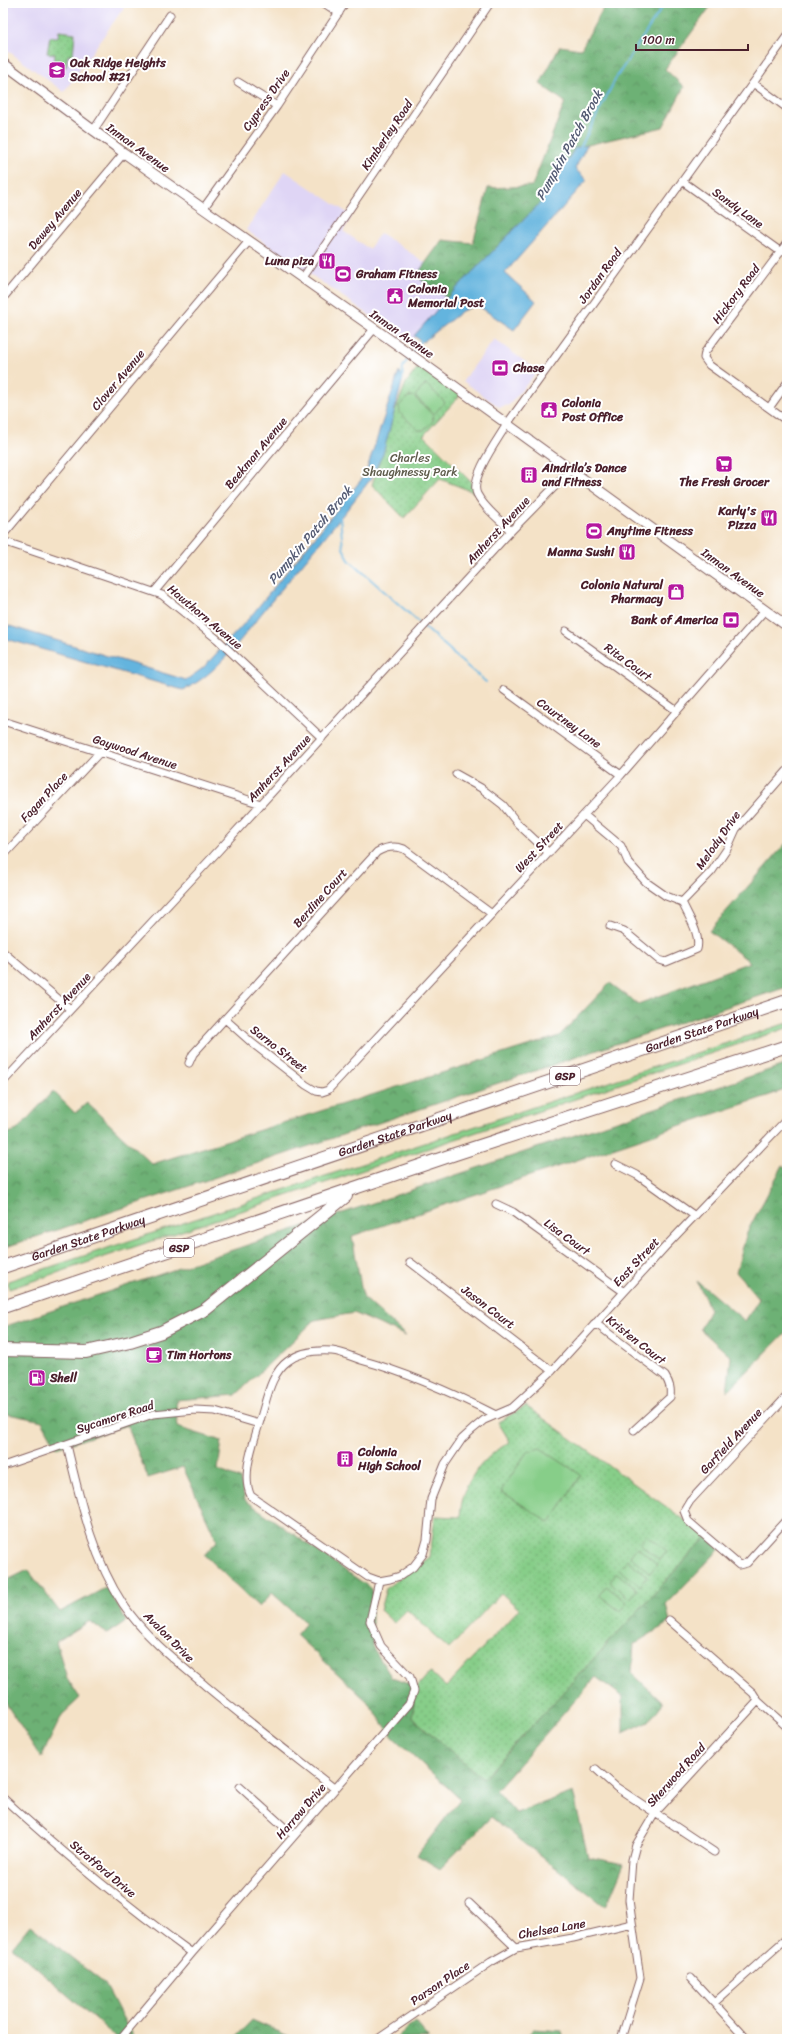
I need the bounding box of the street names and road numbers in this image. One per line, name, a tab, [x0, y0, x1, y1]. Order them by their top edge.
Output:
street label: Cypress Drive	[236, 64, 296, 136]
street label: Kimberley Road	[355, 94, 419, 175]
street label: Inman Avenue	[101, 117, 175, 179]
street label: Sandy Lane	[707, 182, 769, 234]
street label: Dewey Avenue	[22, 183, 88, 255]
street label: Jordan Road	[572, 242, 629, 309]
street label: Hickory Road	[706, 259, 766, 329]
street label: Inman Avenue	[364, 303, 439, 364]
street label: Clover Avenue	[85, 344, 151, 416]
street label: Beekman Avenue	[219, 412, 293, 494]
street label: Amherst Avenue	[460, 491, 536, 570]
street label: Inman Avenue	[696, 542, 770, 604]
street label: Hawthorn Avenue	[162, 579, 248, 655]
street label: Rita Court	[599, 637, 657, 688]
street label: Courtney Lane	[532, 692, 606, 754]
street label: Gaywood Avenue	[90, 728, 180, 776]
street label: Amherst Avenue	[241, 729, 317, 808]
street label: Fagan Place	[15, 767, 73, 827]
street label: Melody Drive	[689, 806, 747, 874]
street label: West Street	[509, 816, 569, 878]
street label: Berdine Court	[287, 863, 353, 933]
street label: Amherst Avenue	[21, 967, 97, 1046]
street label: Garden State Parkway	[642, 1000, 762, 1059]
street label: Sarno Street	[245, 1019, 313, 1079]
road number: GSP	[550, 1067, 580, 1085]
street label: Garden State Parkway	[335, 1104, 456, 1163]
street label: Garden State Parkway	[28, 1208, 149, 1268]
street label: Lisa Court	[539, 1212, 596, 1262]
street label: East Street	[607, 1232, 665, 1292]
road number: GSP	[164, 1239, 194, 1257]
street label: Jason Court	[455, 1279, 520, 1335]
street label: Kristen Court	[601, 1309, 672, 1371]
street label: Sycamore Road	[73, 1394, 157, 1440]
street label: Garfield Avenue	[694, 1403, 768, 1479]
street label: Avalon Drive	[137, 1605, 200, 1668]
street label: Sherwood Road	[641, 1737, 712, 1812]
street label: Harrow Drive	[270, 1778, 332, 1844]
street label: Stratford Drive	[65, 1834, 141, 1904]
street label: Chelsea Lane	[517, 1912, 587, 1946]
street label: Parson Place	[406, 1955, 474, 2011]

